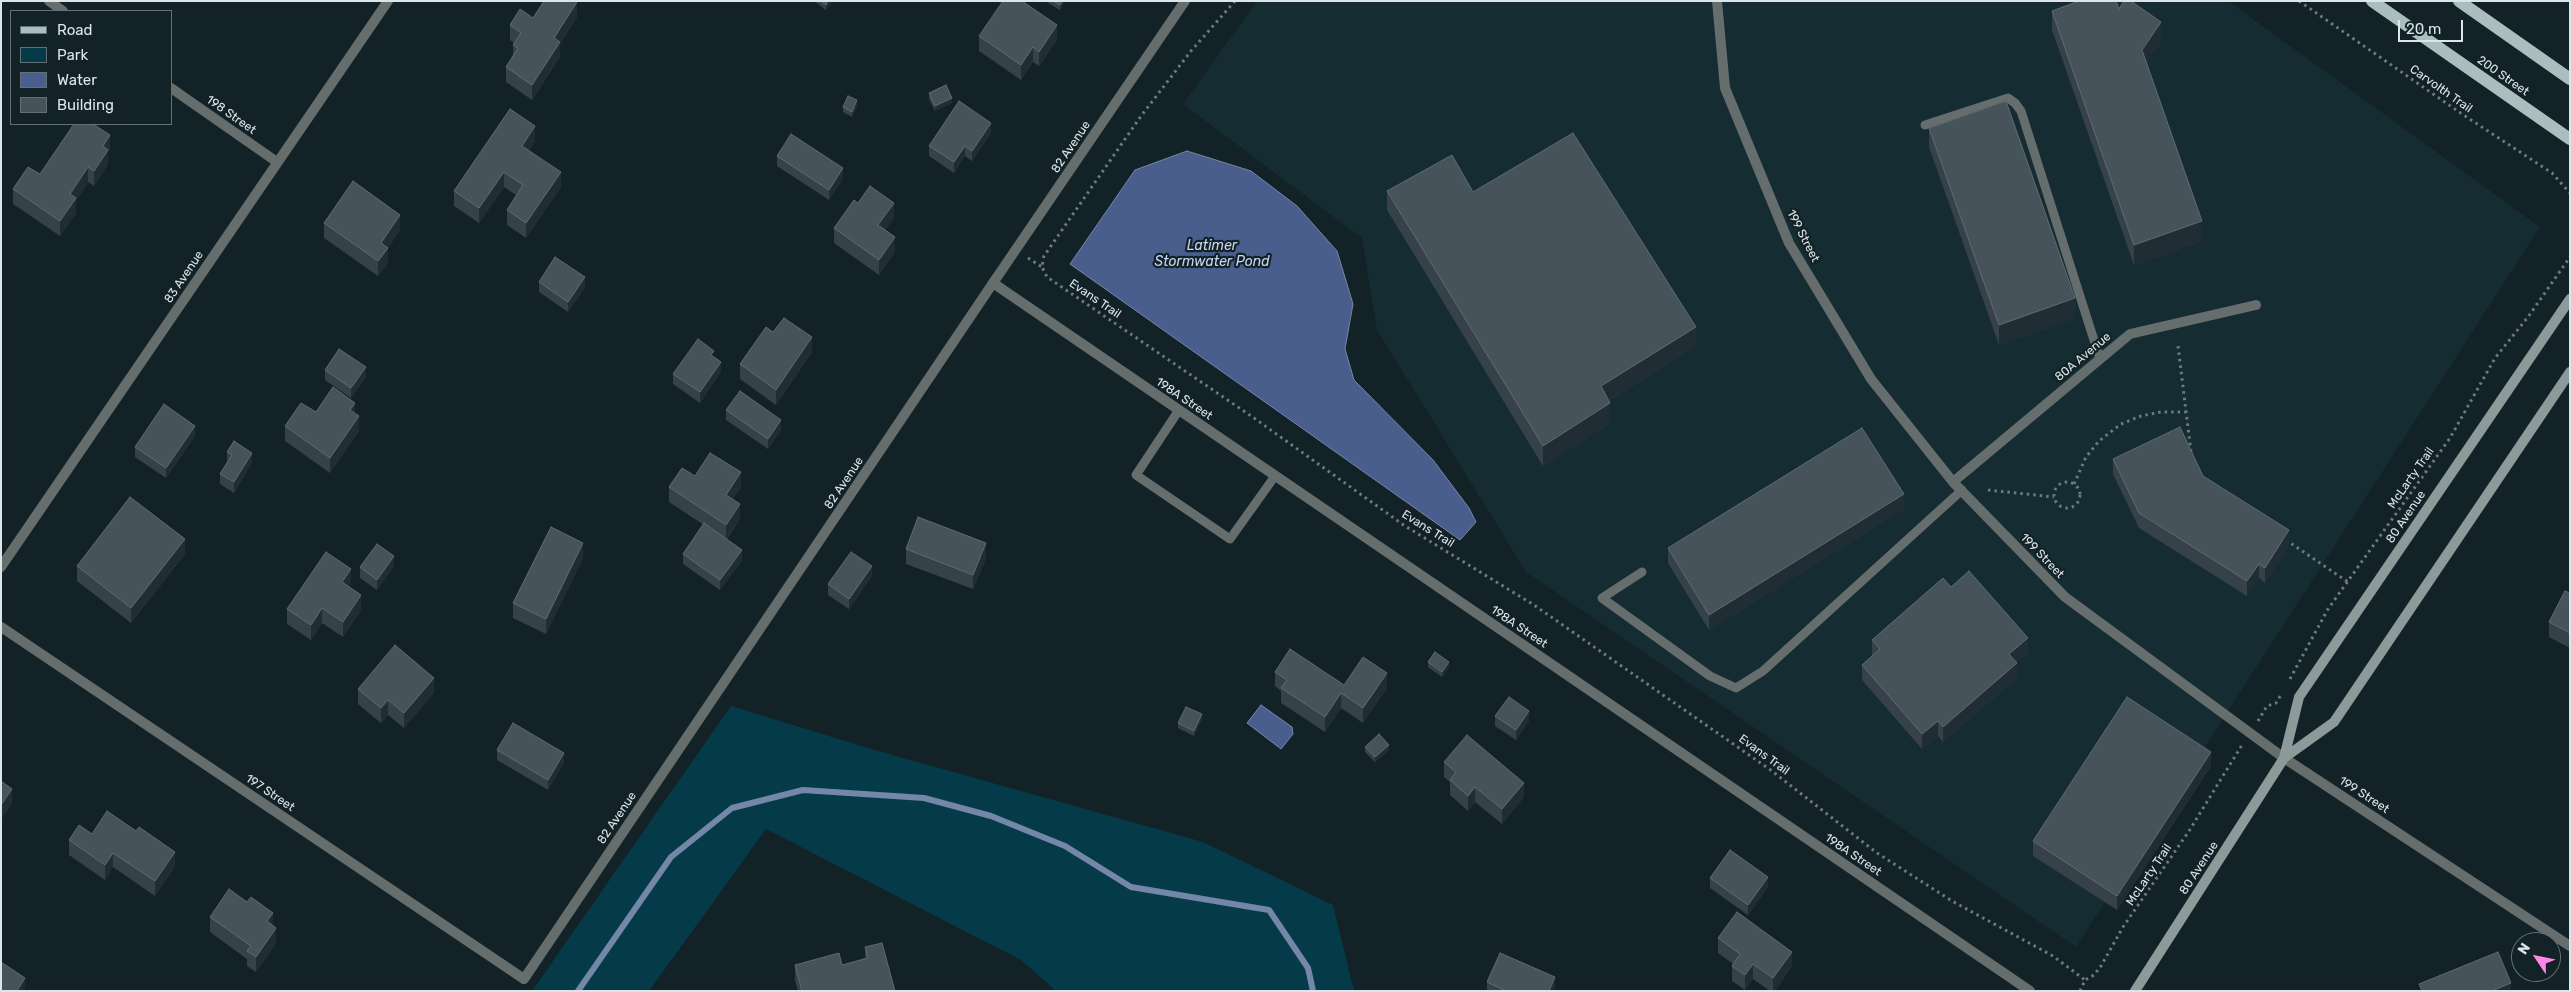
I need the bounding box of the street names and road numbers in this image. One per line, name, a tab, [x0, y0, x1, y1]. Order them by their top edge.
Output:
street label: 200 Street	[2474, 53, 2532, 99]
street label: Carvolth Trail	[2407, 62, 2475, 116]
street label: 198 Street	[203, 93, 259, 137]
street label: 82 Avenue	[1048, 118, 1094, 176]
street label: 199 Street	[1784, 207, 1822, 265]
street label: 83 Avenue	[161, 248, 207, 306]
street label: Evans Trail	[1066, 276, 1124, 322]
street label: 80A Avenue	[2052, 330, 2114, 384]
street label: 198A Street	[1153, 375, 1215, 423]
street label: McLarty Trail	[2385, 445, 2437, 511]
street label: 82 Avenue	[821, 454, 867, 512]
street label: 80 Avenue	[2383, 488, 2429, 546]
street label: Evans Trail	[1399, 507, 1457, 551]
street label: 199 Street	[2017, 530, 2067, 582]
street label: 198A Street	[1488, 603, 1550, 651]
street label: Evans Trail	[1736, 732, 1792, 778]
street label: 197 Street	[243, 771, 297, 815]
street label: 199 Street	[2336, 773, 2392, 817]
street label: 82 Avenue	[594, 789, 640, 847]
street label: 198A Street	[1822, 831, 1884, 879]
street label: 80 Avenue	[2177, 839, 2221, 897]
street label: McLarty Trail	[2123, 841, 2175, 909]

